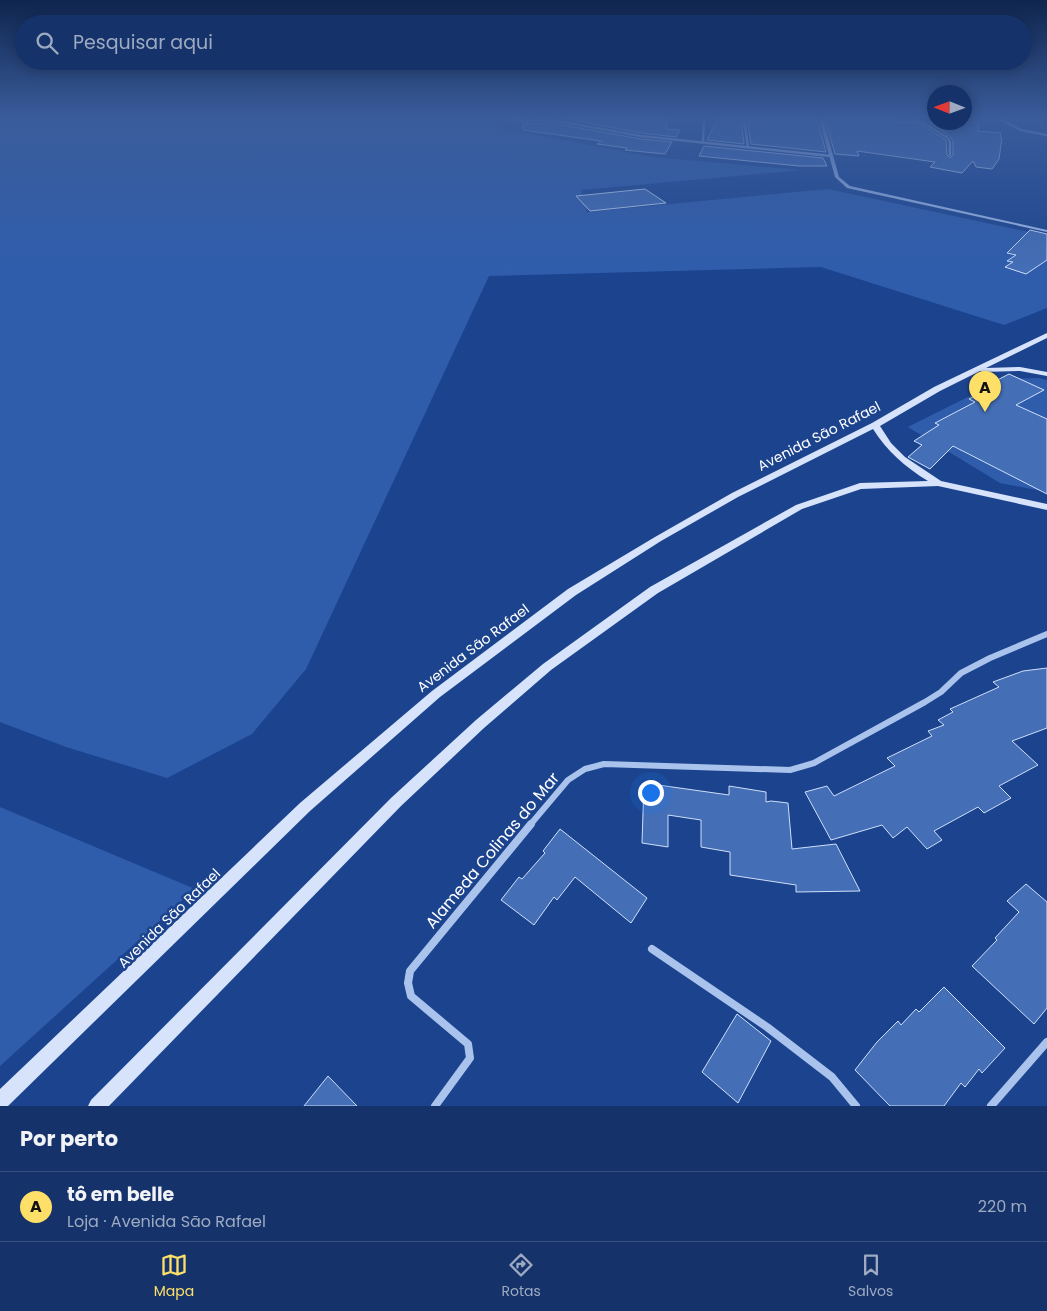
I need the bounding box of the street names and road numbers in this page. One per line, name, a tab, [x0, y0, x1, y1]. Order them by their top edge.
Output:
street label: Avenida São Rafael	[754, 396, 884, 476]
street label: Avenida São Rafael	[413, 599, 533, 697]
street label: Alameda Colinas do Mar	[420, 767, 565, 934]
street label: Avenida São Rafael	[113, 864, 225, 972]

